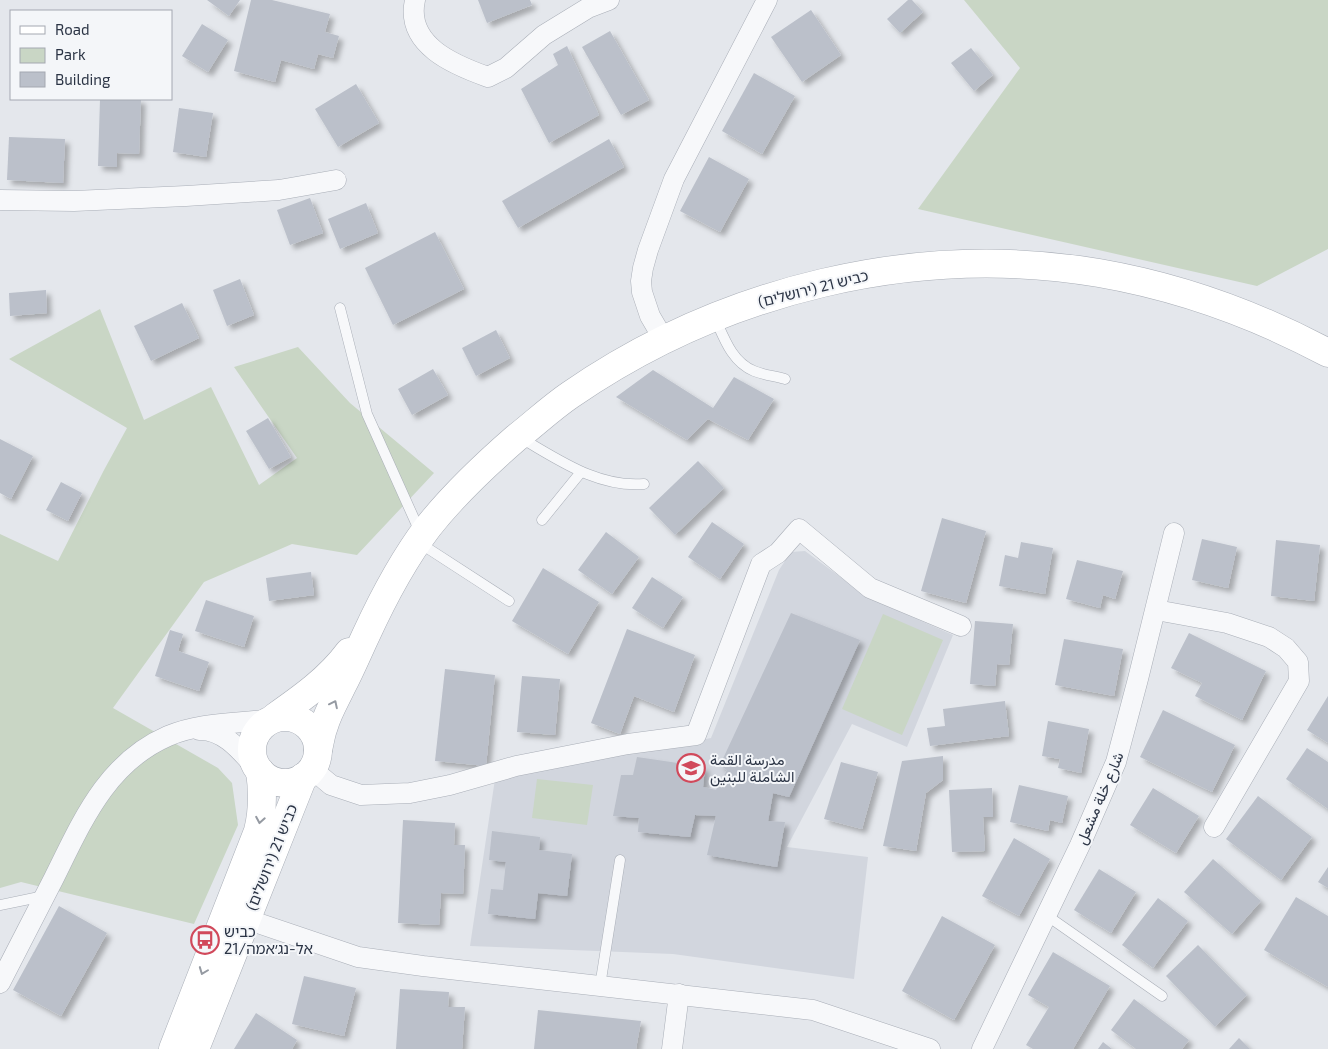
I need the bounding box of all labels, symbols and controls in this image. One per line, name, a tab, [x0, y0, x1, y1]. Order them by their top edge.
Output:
legend	[10, 10, 172, 100]
text: Road	[55, 20, 90, 38]
text: Park	[55, 45, 86, 63]
text: Building	[55, 70, 111, 88]
street label: כביש 21 (ירושלים)	[756, 266, 870, 310]
one-way arrow	[327, 700, 338, 709]
street label: شارع خلة مشعل	[1071, 749, 1129, 848]
place label: مدرسة القمة الشاملة للبنين	[710, 750, 794, 787]
school or university icon: مدرسة القمة الشاملة للبنين	[676, 753, 706, 783]
street label: כביש 21 (ירושלים)	[241, 801, 301, 913]
one-way arrow	[256, 815, 266, 824]
place label: כביש 21/אל-נג׳אמה	[224, 922, 313, 957]
bus stop icon: כביש 21/אל-נג׳אמה	[190, 925, 220, 955]
one-way arrow	[199, 967, 209, 975]

